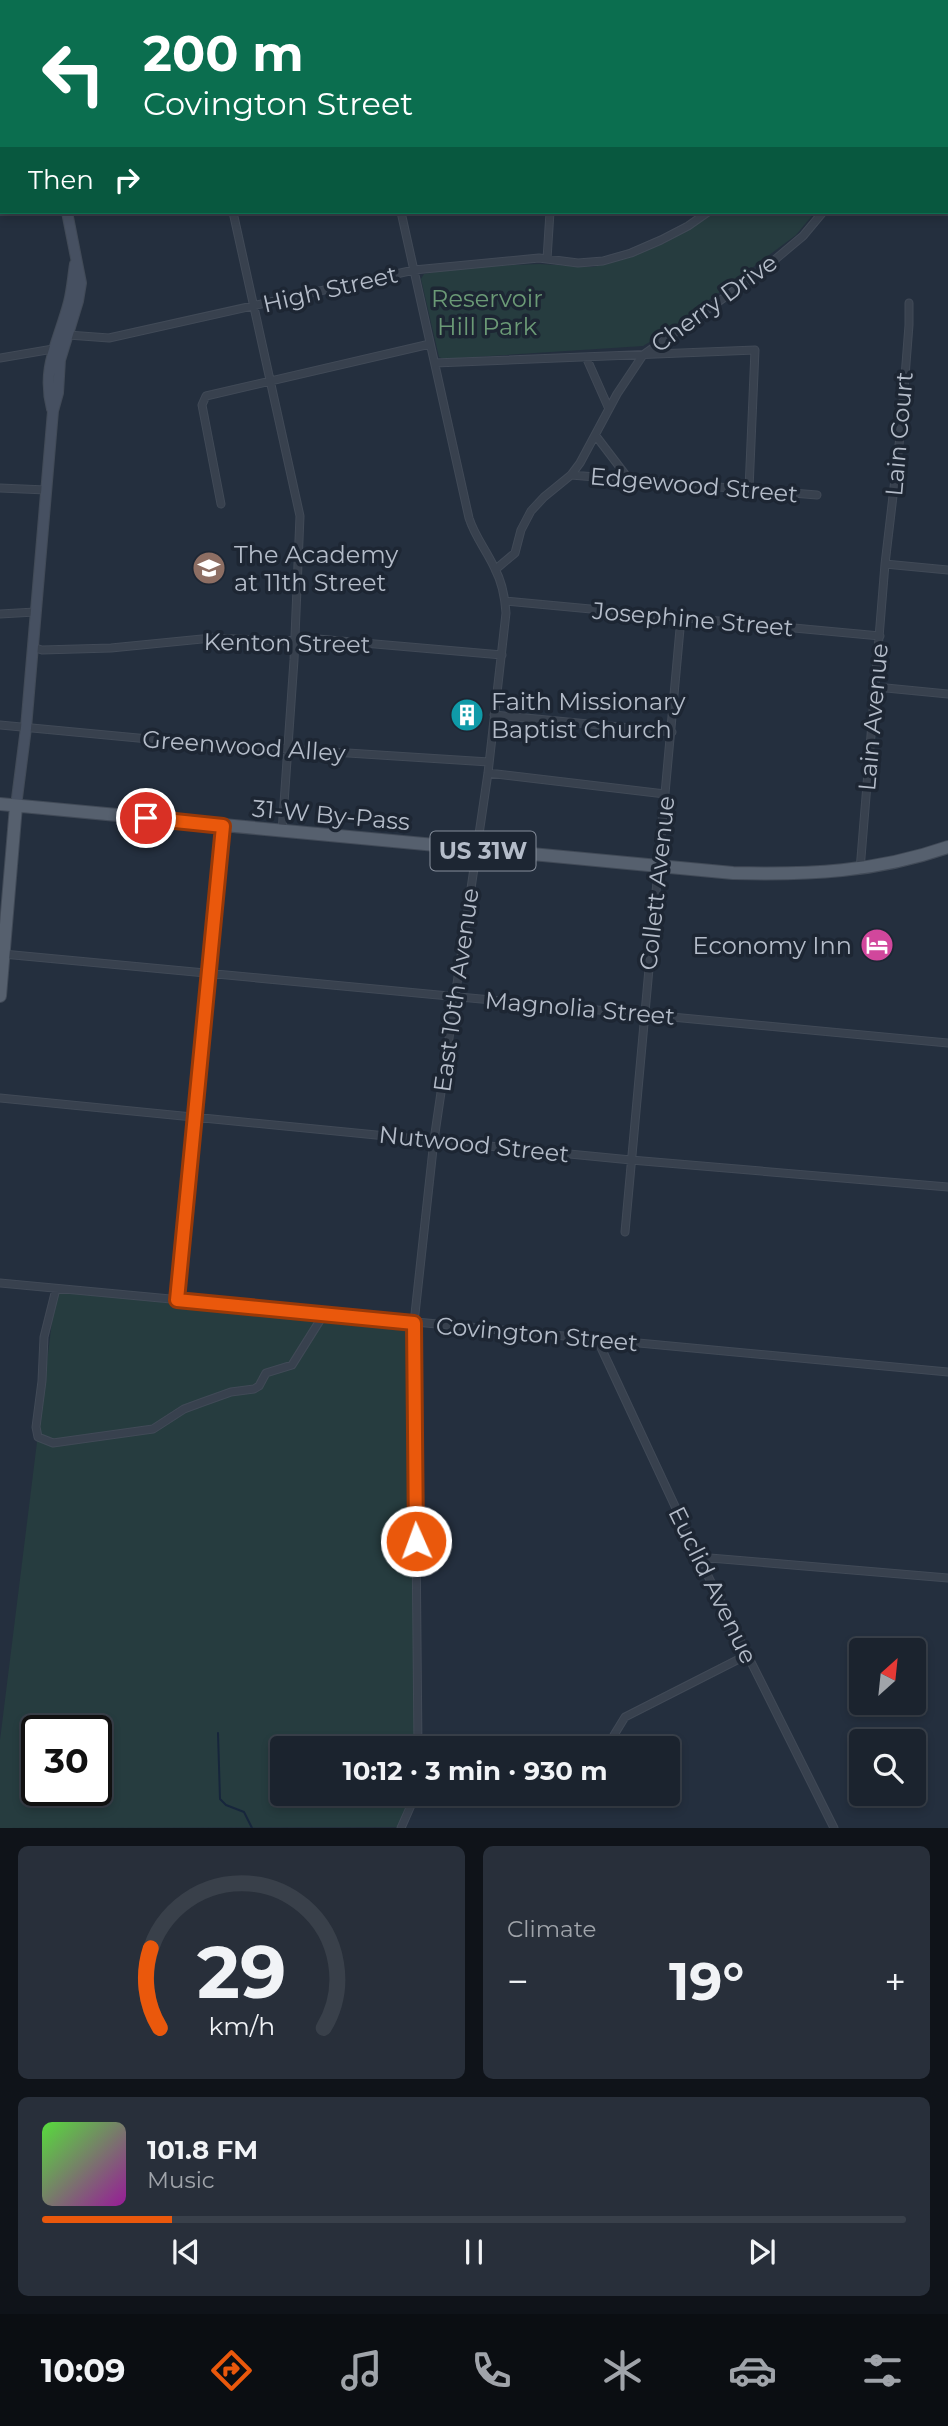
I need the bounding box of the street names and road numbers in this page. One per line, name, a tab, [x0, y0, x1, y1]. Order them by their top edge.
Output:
street label: Cherry Drive	[645, 248, 783, 358]
street label: High Street	[260, 259, 400, 319]
street label: Lain Court	[879, 370, 919, 497]
street label: Edgewood Street	[589, 461, 800, 509]
street label: Josephine Street	[590, 596, 795, 642]
street label: Kenton Street	[203, 627, 371, 659]
street label: Lain Avenue	[852, 642, 894, 792]
street label: Greenwood Alley	[141, 724, 347, 768]
street label: 31-W By-Pass	[251, 794, 411, 836]
street label: Collett Avenue	[633, 794, 681, 972]
road number: US 31W	[430, 832, 536, 870]
street label: East 10th Avenue	[427, 886, 485, 1094]
street label: Magnolia Street	[484, 985, 677, 1031]
street label: Nutwood Street	[377, 1120, 571, 1168]
street label: Covington Street	[435, 1311, 639, 1357]
street label: Euclid Avenue	[662, 1502, 764, 1668]

